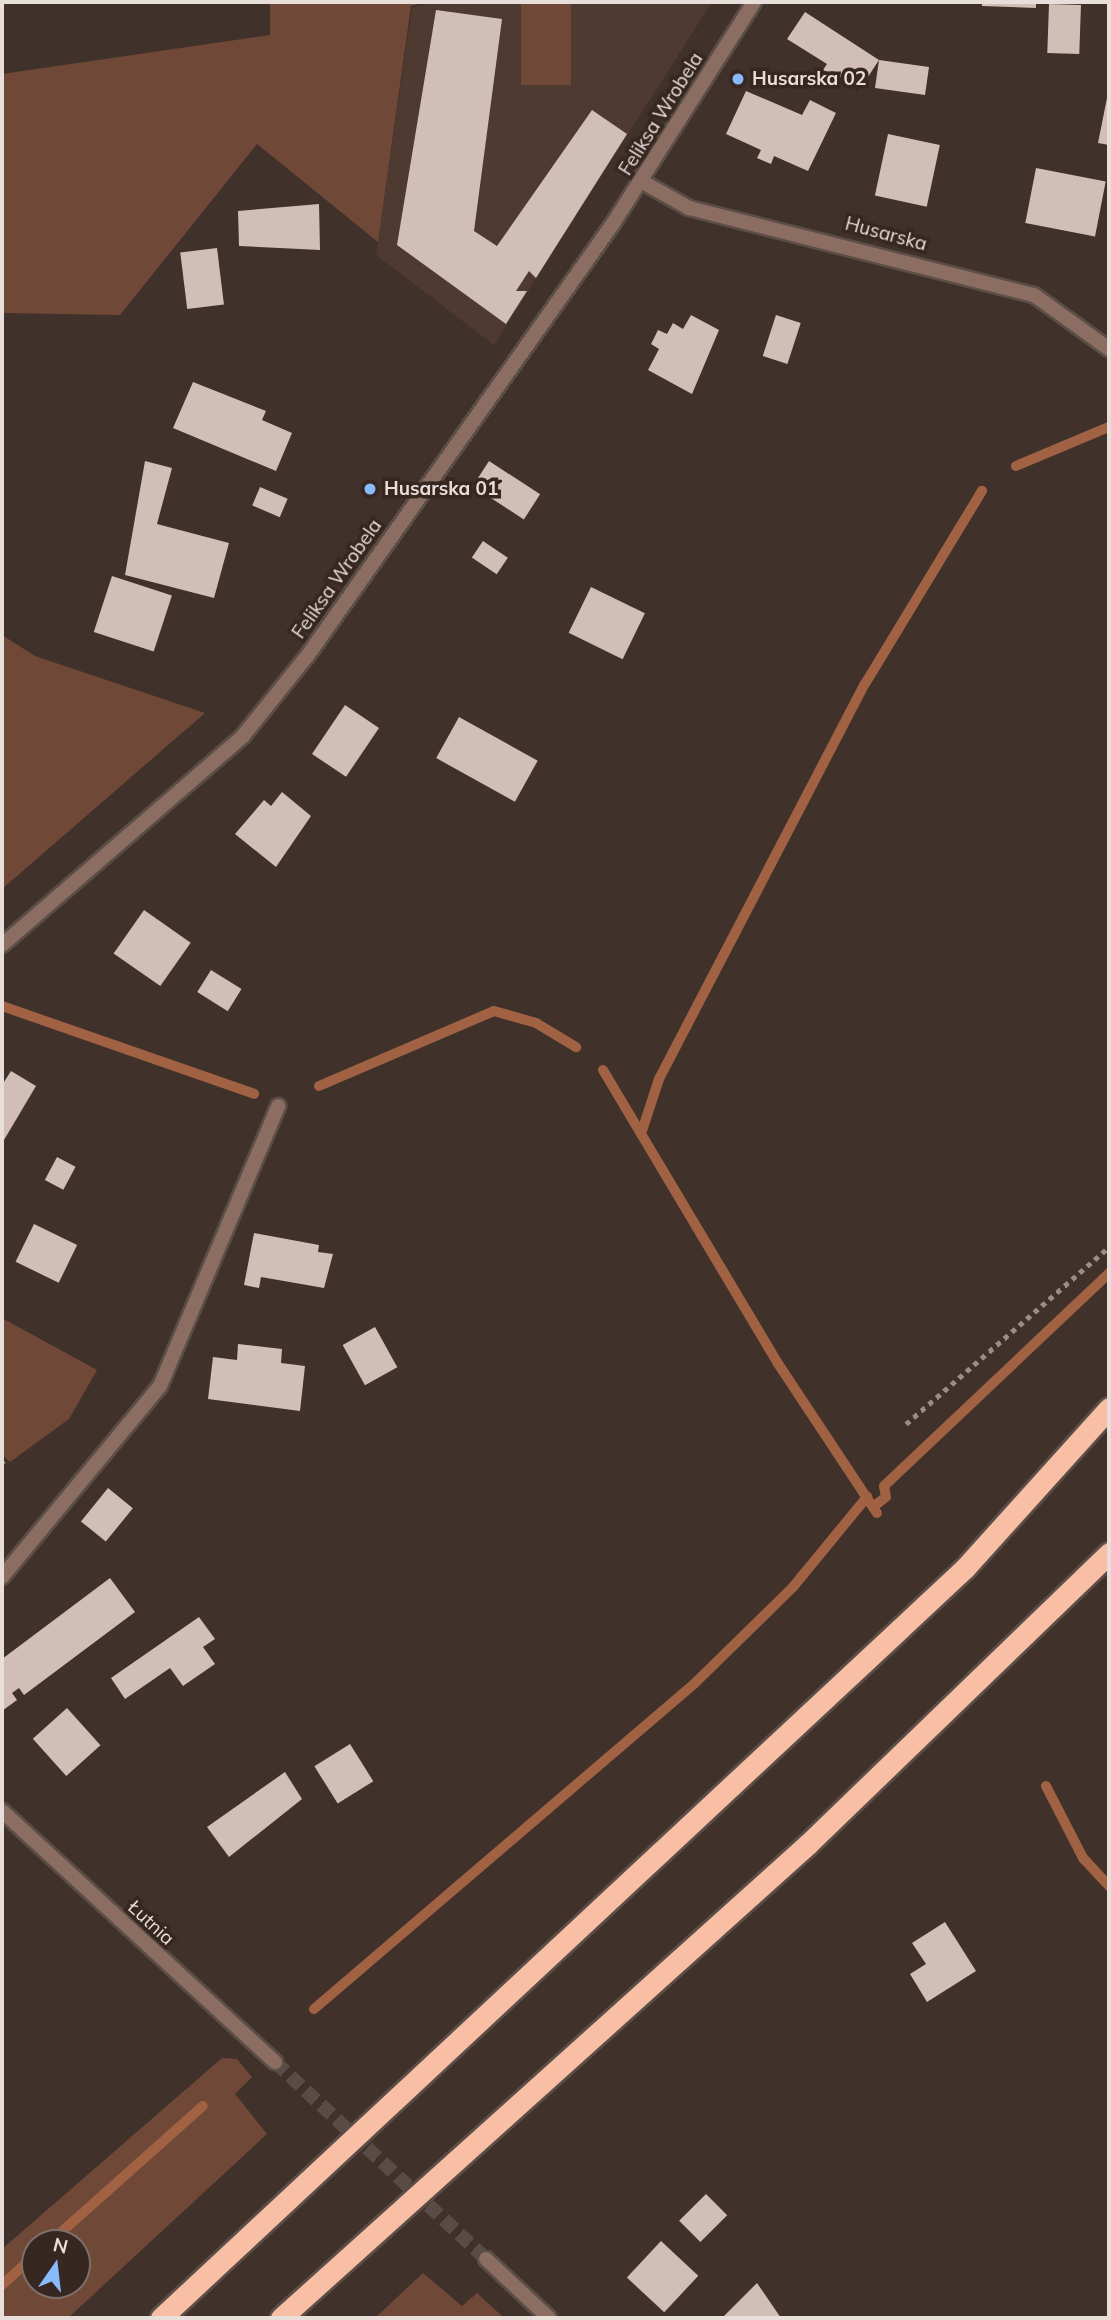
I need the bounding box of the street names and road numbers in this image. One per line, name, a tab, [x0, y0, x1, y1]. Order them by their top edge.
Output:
street label: Feliksa Wrobela	[614, 48, 708, 180]
street label: Husarska	[843, 212, 929, 256]
street label: Feliksa Wrobela	[287, 515, 387, 643]
street label: Łutnia	[123, 1896, 179, 1950]

